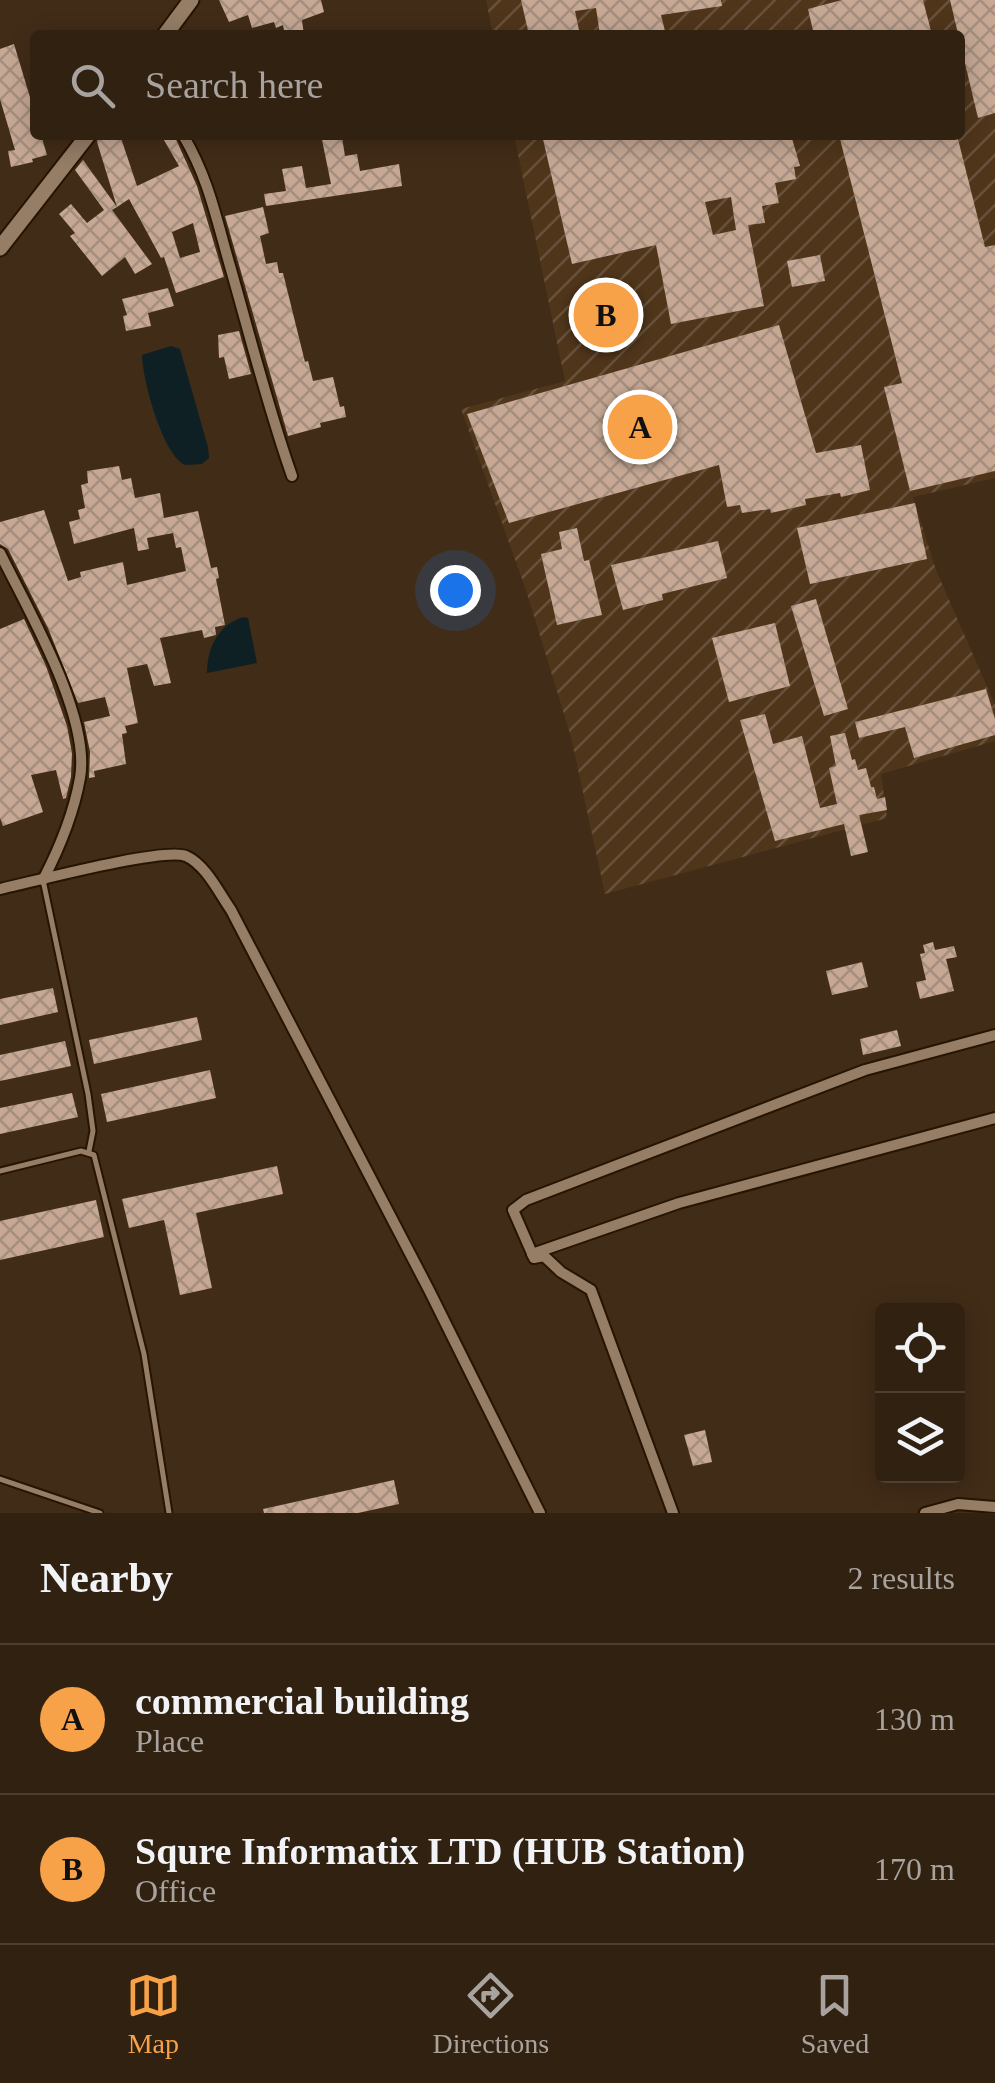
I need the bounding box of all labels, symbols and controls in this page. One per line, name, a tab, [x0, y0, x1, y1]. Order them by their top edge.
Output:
search box	[30, 30, 965, 140]
icon: search	[65, 58, 120, 113]
text: Search here	[145, 64, 323, 106]
pin: B	[574, 278, 638, 352]
pin: A	[608, 390, 672, 464]
your location	[430, 565, 481, 616]
map controls	[875, 1303, 965, 1483]
button: locate	[875, 1303, 965, 1393]
button: layers	[875, 1393, 965, 1483]
text: Nearby	[40, 1555, 173, 1601]
text: 2 results	[847, 1560, 955, 1596]
text: commercial building	[135, 1680, 469, 1722]
text: A	[61, 1701, 84, 1737]
text: 130 m	[874, 1701, 955, 1737]
text: Place	[135, 1723, 204, 1759]
text: Squre Informatix LTD (HUB Station)	[135, 1830, 745, 1872]
text: B	[62, 1851, 83, 1887]
text: 170 m	[874, 1851, 955, 1887]
text: Office	[135, 1873, 216, 1909]
tab: Map	[126, 1968, 181, 2060]
tab: Directions	[432, 1968, 549, 2060]
tab: Saved	[801, 1968, 869, 2060]

